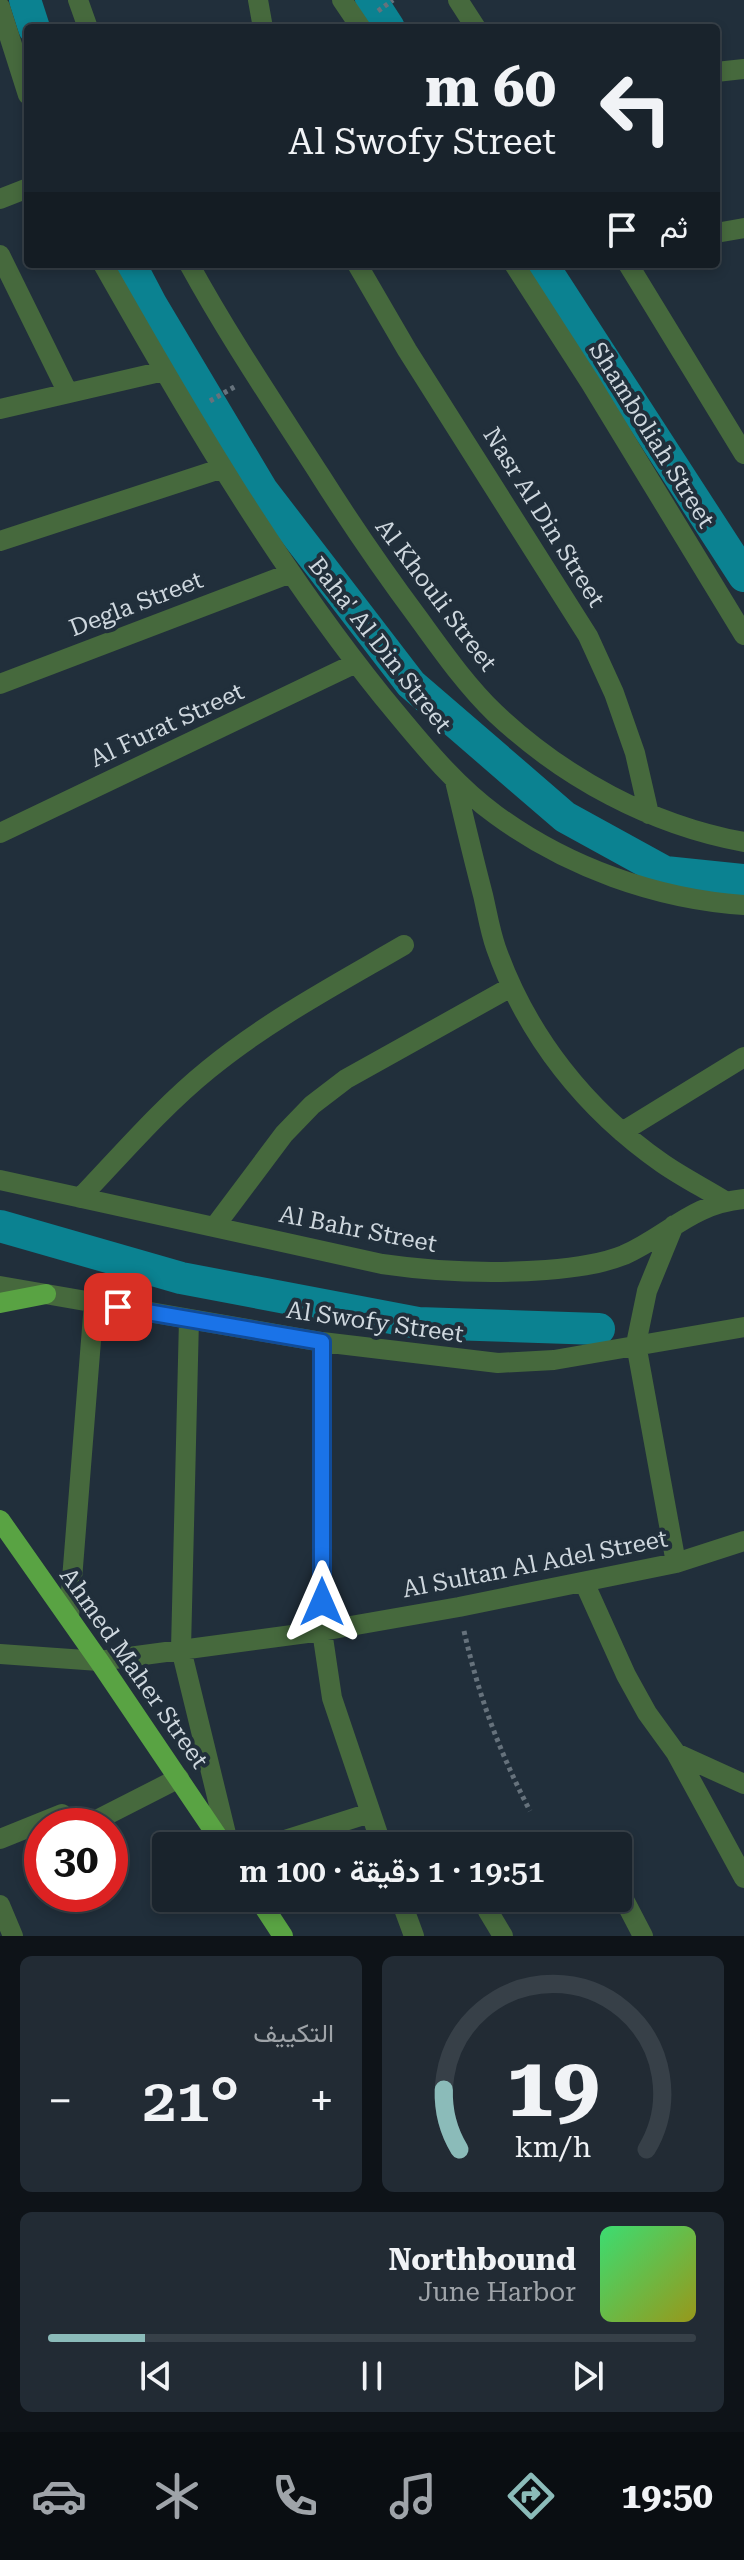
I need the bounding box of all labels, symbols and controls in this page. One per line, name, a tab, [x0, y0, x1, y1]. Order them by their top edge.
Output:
text: 60 m	[425, 54, 556, 120]
icon: left	[584, 56, 688, 160]
text: Al Swofy Street	[288, 121, 556, 163]
icon: arrive	[600, 208, 644, 252]
text: ثم	[660, 210, 688, 245]
street label: Shamboliah Street	[584, 337, 721, 533]
street label: Nasr Al Din Street	[477, 422, 611, 612]
street label: Al Khouli Street	[370, 513, 502, 677]
street label: Baha' Al Din Street	[303, 552, 457, 738]
street label: Degla Street	[65, 566, 207, 642]
street label: Al Furat Street	[86, 677, 248, 773]
street label: Al Bahr Street	[277, 1200, 439, 1258]
pin	[84, 1273, 152, 1341]
icon: arrive	[96, 1285, 140, 1329]
street label: Al Swofy Street	[285, 1296, 465, 1348]
street label: Al Sultan Al Adel Street	[400, 1525, 670, 1603]
position arrow	[280, 1560, 364, 1644]
street label: Ahmed Maher Street	[54, 1562, 214, 1774]
speed limit sign: 30	[24, 1808, 128, 1912]
text: 19:51 · 1 دقيقة · 100 m	[239, 1854, 545, 1889]
text: التكييف	[253, 2018, 334, 2048]
text: 19	[506, 2039, 600, 2136]
text: 21°	[143, 2065, 239, 2136]
text: −	[48, 2075, 73, 2127]
text: +	[309, 2075, 334, 2127]
text: km/h	[515, 2130, 591, 2164]
text: Northbound	[389, 2242, 576, 2277]
text: June Harbor	[418, 2277, 576, 2307]
icon: previous	[134, 2354, 178, 2398]
icon: pause	[350, 2354, 394, 2398]
icon: next	[566, 2354, 610, 2398]
icon: car	[31, 2468, 87, 2524]
icon: climate	[149, 2468, 205, 2524]
icon: phone	[267, 2468, 323, 2524]
icon: music	[385, 2468, 441, 2524]
icon: directions	[503, 2468, 559, 2524]
text: 19:50	[621, 2475, 713, 2517]

